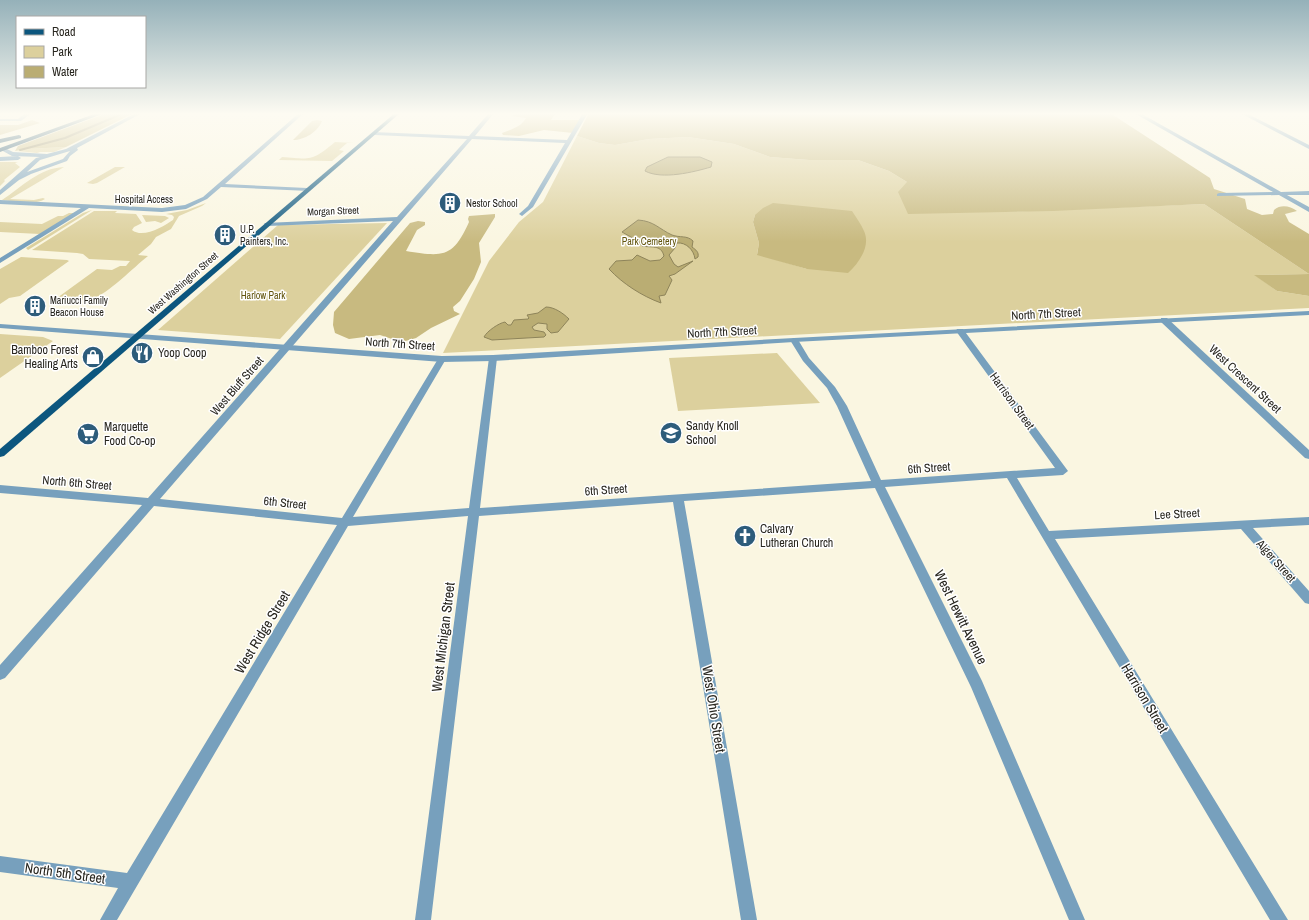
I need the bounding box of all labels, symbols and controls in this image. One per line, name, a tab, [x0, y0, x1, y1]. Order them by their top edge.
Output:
legend	[16, 16, 146, 88]
text: Road	[52, 24, 76, 40]
text: Park	[52, 44, 72, 60]
text: Water	[52, 64, 79, 80]
building icon: Nestor School	[437, 190, 463, 216]
street label: Hospital Access	[115, 193, 173, 206]
place label: Nestor School	[466, 197, 518, 210]
street label: Morgan Street	[307, 204, 360, 218]
building icon: U.P. Painters, Inc.	[212, 222, 238, 248]
place label: U.P. Painters, Inc.	[240, 223, 288, 248]
park label: Park Cemetery	[622, 235, 677, 248]
street label: West Washington Street	[145, 249, 221, 317]
park label: Harlow Park	[241, 289, 286, 302]
building icon: Mariucci Family Beacon House	[22, 293, 48, 319]
place label: Mariucci Family Beacon House	[50, 294, 109, 319]
street label: North 7th Street	[1011, 304, 1081, 324]
street label: North 7th Street	[687, 322, 757, 342]
street label: North 7th Street	[365, 334, 435, 354]
restaurant icon: Yoop Coop	[129, 340, 155, 366]
street label: West Crescent Street	[1205, 341, 1285, 417]
place label: Bamboo Forest Healing Arts	[11, 342, 78, 372]
shop icon: Bamboo Forest Healing Arts	[80, 344, 106, 370]
place label: Yoop Coop	[158, 345, 206, 361]
street label: West Bluff Street	[207, 353, 267, 419]
street label: Harrison Street	[986, 369, 1038, 433]
place label: Sandy Knoll School	[686, 418, 739, 448]
place label: Marquette Food Co-op	[104, 419, 155, 449]
school or university icon: Sandy Knoll School	[658, 420, 684, 446]
supermarket icon: Marquette Food Co-op	[75, 421, 101, 447]
street label: 6th Street	[907, 459, 951, 477]
street label: North 6th Street	[42, 472, 113, 494]
street label: 6th Street	[584, 481, 628, 499]
street label: 6th Street	[263, 493, 307, 513]
street label: Lee Street	[1154, 505, 1200, 523]
place label: Calvary Lutheran Church	[760, 521, 833, 551]
church icon: Calvary Lutheran Church	[732, 523, 758, 549]
street label: Alger Street	[1252, 536, 1300, 586]
street label: West Hewitt Avenue	[930, 567, 992, 667]
street label: West Michigan Street	[427, 581, 459, 693]
street label: West Ridge Street	[230, 587, 294, 677]
street label: Harrison Street	[1117, 660, 1173, 736]
street label: West Ohio Street	[698, 664, 730, 754]
street label: North 5th Street	[24, 858, 106, 888]

